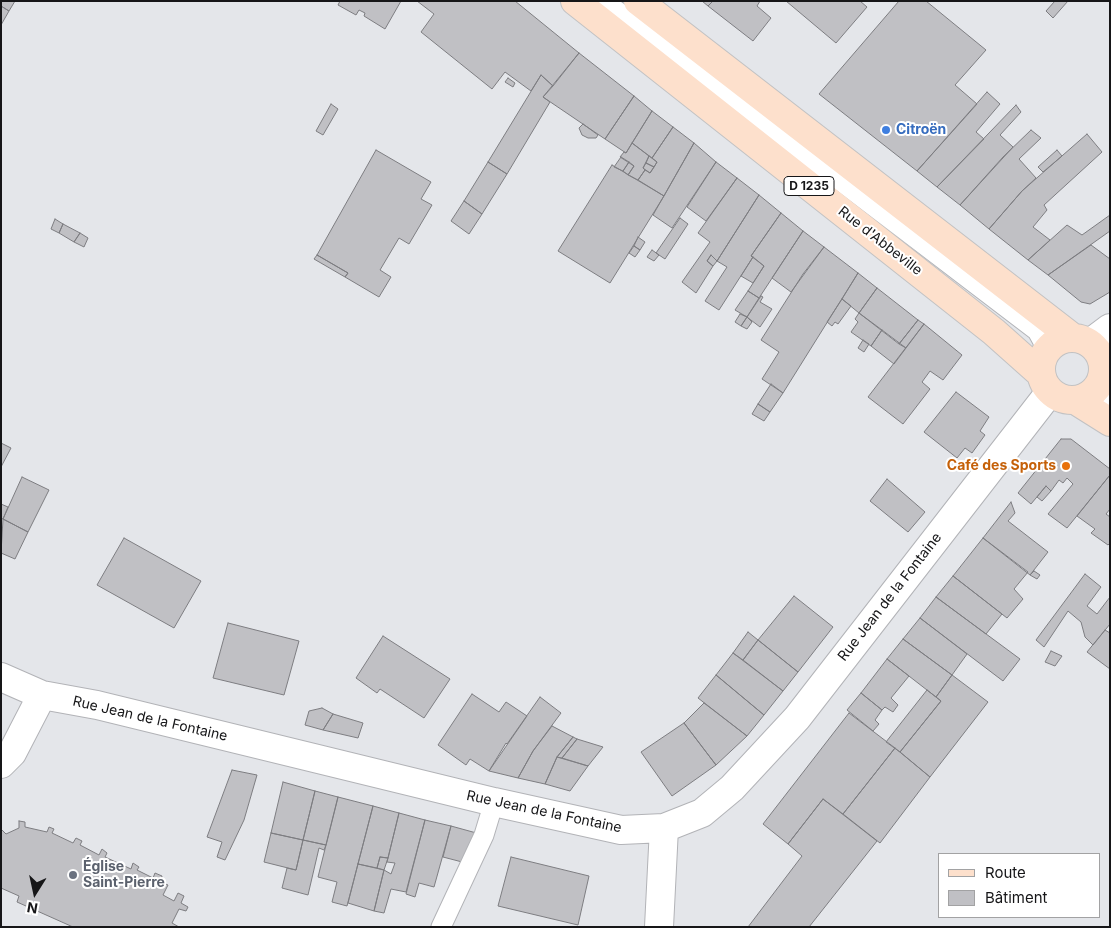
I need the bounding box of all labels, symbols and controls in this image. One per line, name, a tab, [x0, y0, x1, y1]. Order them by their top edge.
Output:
place label: Citroën	[896, 122, 946, 138]
marker: Citroën	[880, 124, 892, 136]
road number: D 1235	[784, 177, 834, 196]
street label: Rue d'Abbeville	[835, 203, 925, 279]
place label: Café des Sports	[947, 458, 1056, 474]
marker: Café des Sports	[1060, 460, 1072, 472]
street label: Rue Jean de la Fontaine	[835, 529, 945, 665]
street label: Rue Jean de la Fontaine	[71, 693, 229, 745]
street label: Rue Jean de la Fontaine	[465, 787, 623, 837]
legend	[938, 853, 1101, 918]
place label: Église Saint-Pierre	[83, 859, 165, 892]
text: Route	[985, 863, 1026, 882]
north arrow	[10, 868, 60, 918]
marker: Église Saint-Pierre	[67, 869, 79, 881]
text: Bâtiment	[985, 888, 1047, 907]
text: N	[26, 899, 39, 918]

